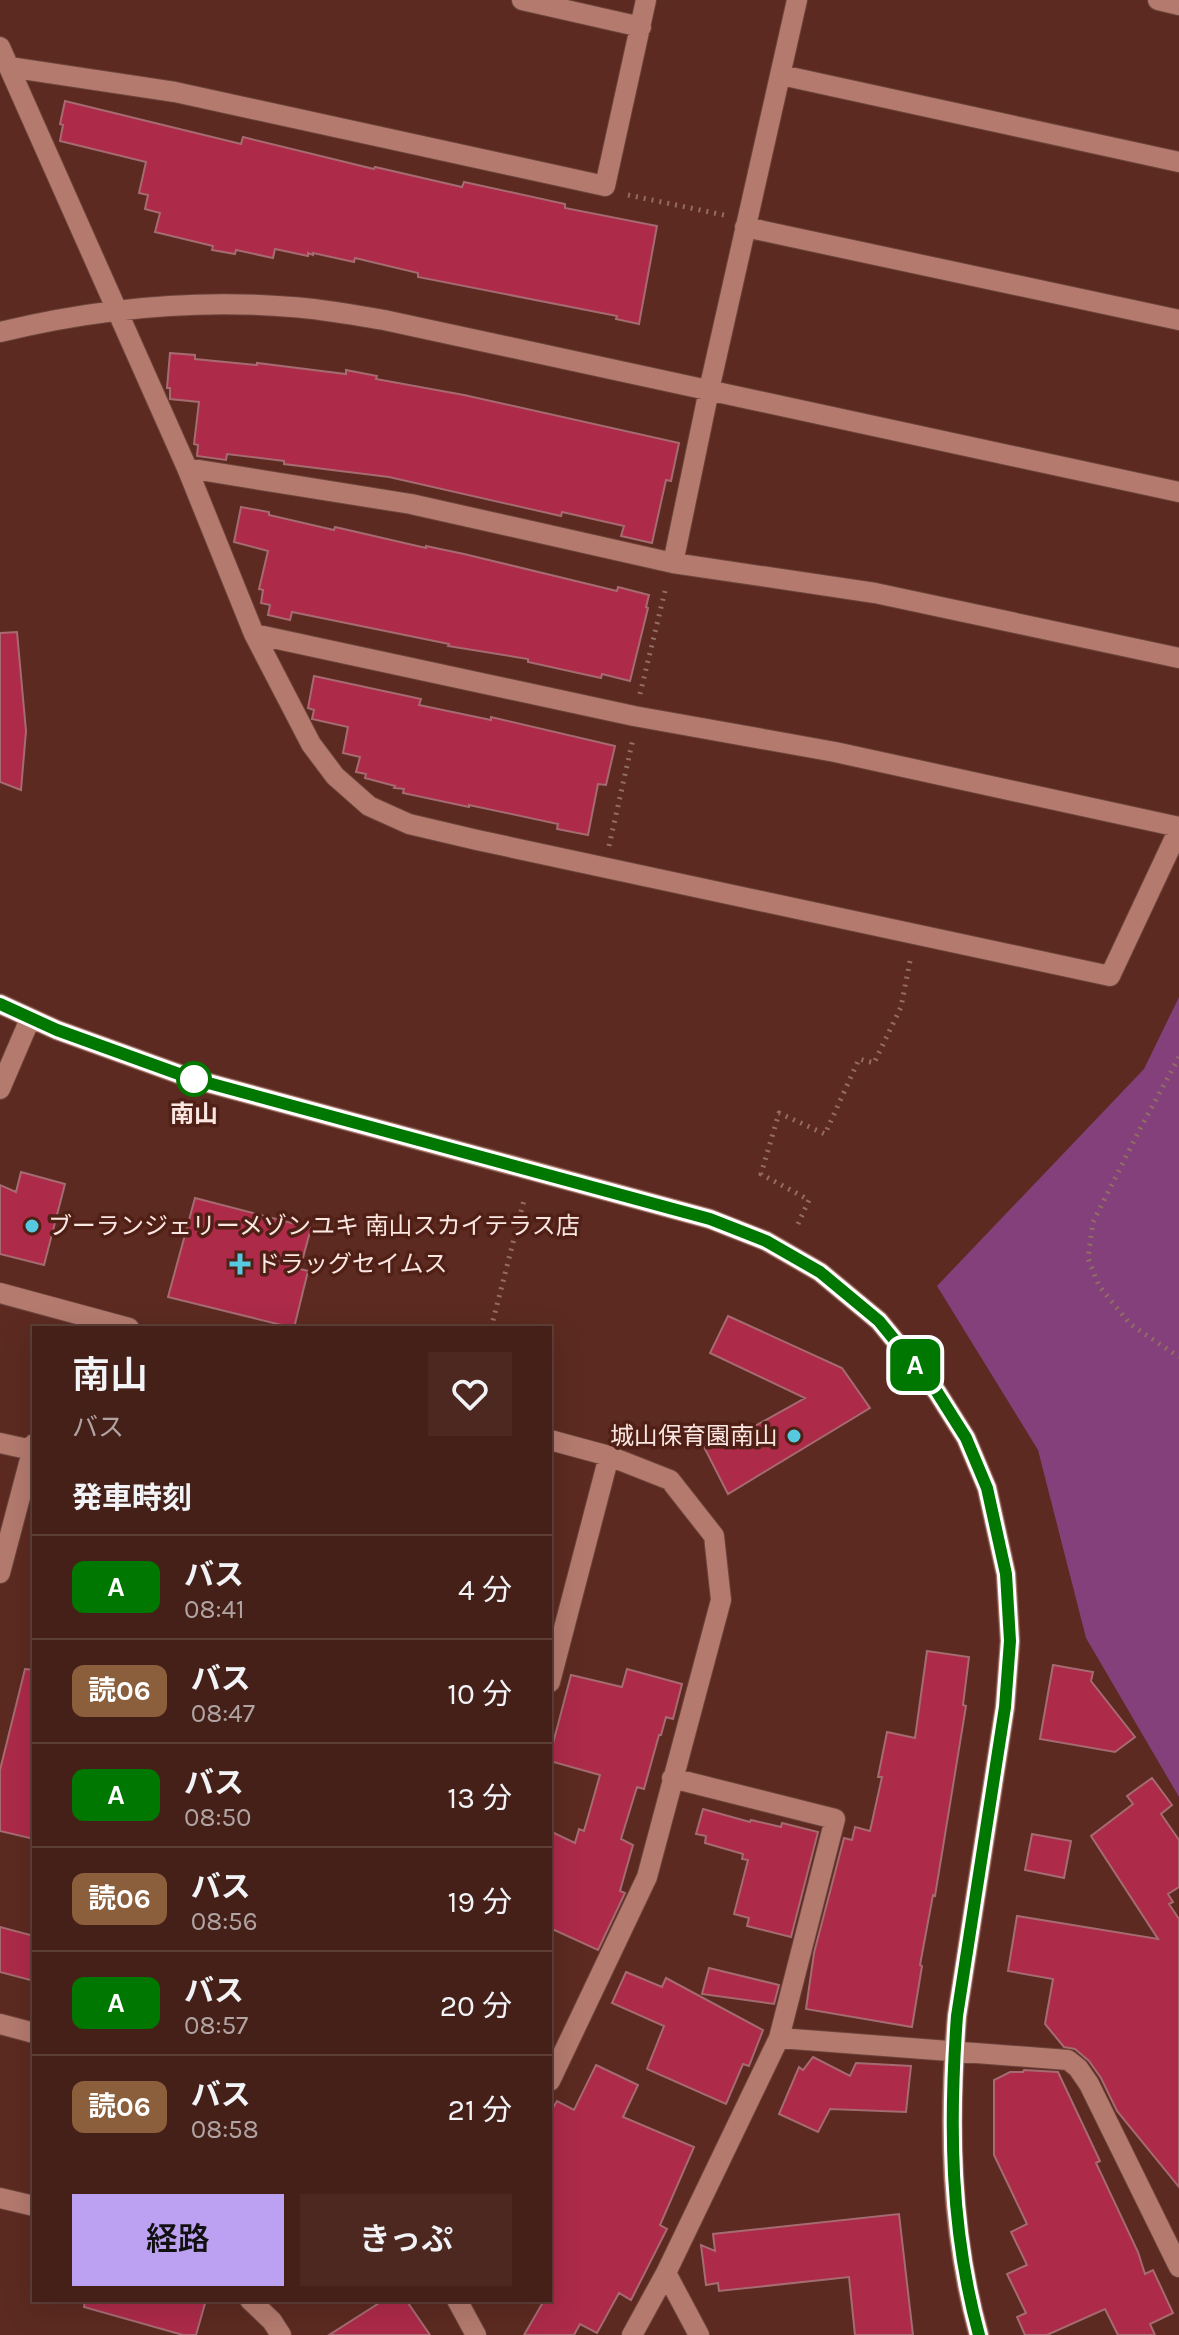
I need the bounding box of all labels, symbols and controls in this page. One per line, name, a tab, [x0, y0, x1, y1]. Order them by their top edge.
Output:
marker: 南山	[177, 1062, 211, 1096]
place label: 南山	[170, 1100, 218, 1128]
place label: ブーランジェリーメゾンユキ 南山スカイテラス店	[48, 1212, 580, 1240]
marker: ブーランジェリーメゾンユキ 南山スカイテラス店	[23, 1217, 41, 1235]
place label: ドラッグセイムス	[256, 1250, 448, 1278]
marker: ドラッグセイムス	[231, 1255, 249, 1273]
line badge: A	[889, 1339, 941, 1391]
text: A	[906, 1348, 924, 1381]
button: heart	[428, 1352, 512, 1436]
text: 南山	[72, 1353, 148, 1398]
text: バス	[72, 1412, 124, 1443]
place label: 城山保育園南山	[610, 1422, 778, 1450]
marker: 城山保育園南山	[785, 1427, 803, 1445]
text: 発車時刻	[72, 1480, 192, 1516]
text: バス	[184, 1557, 244, 1593]
text: A	[107, 1570, 125, 1603]
text: 4 分	[458, 1572, 512, 1608]
text: 08:41	[184, 1594, 245, 1625]
text: バス	[191, 1661, 251, 1697]
text: 読06	[88, 1674, 151, 1707]
text: 10 分	[447, 1676, 512, 1712]
text: 08:47	[191, 1698, 255, 1729]
text: バス	[184, 1765, 244, 1801]
text: A	[107, 1778, 125, 1811]
text: 13 分	[447, 1780, 512, 1816]
text: 08:50	[184, 1802, 252, 1833]
text: バス	[191, 1869, 251, 1905]
text: 読06	[88, 1882, 151, 1915]
text: 19 分	[448, 1884, 512, 1920]
text: 08:56	[191, 1906, 258, 1937]
text: バス	[184, 1973, 244, 2009]
text: A	[107, 1986, 125, 2019]
text: 20 分	[440, 1988, 512, 2024]
text: 08:57	[184, 2010, 248, 2041]
text: バス	[191, 2077, 251, 2113]
text: 読06	[88, 2090, 151, 2123]
text: 21 分	[448, 2092, 512, 2128]
text: 08:58	[191, 2114, 259, 2145]
button: 経路	[72, 2194, 284, 2286]
button: きっぷ	[300, 2194, 512, 2286]

